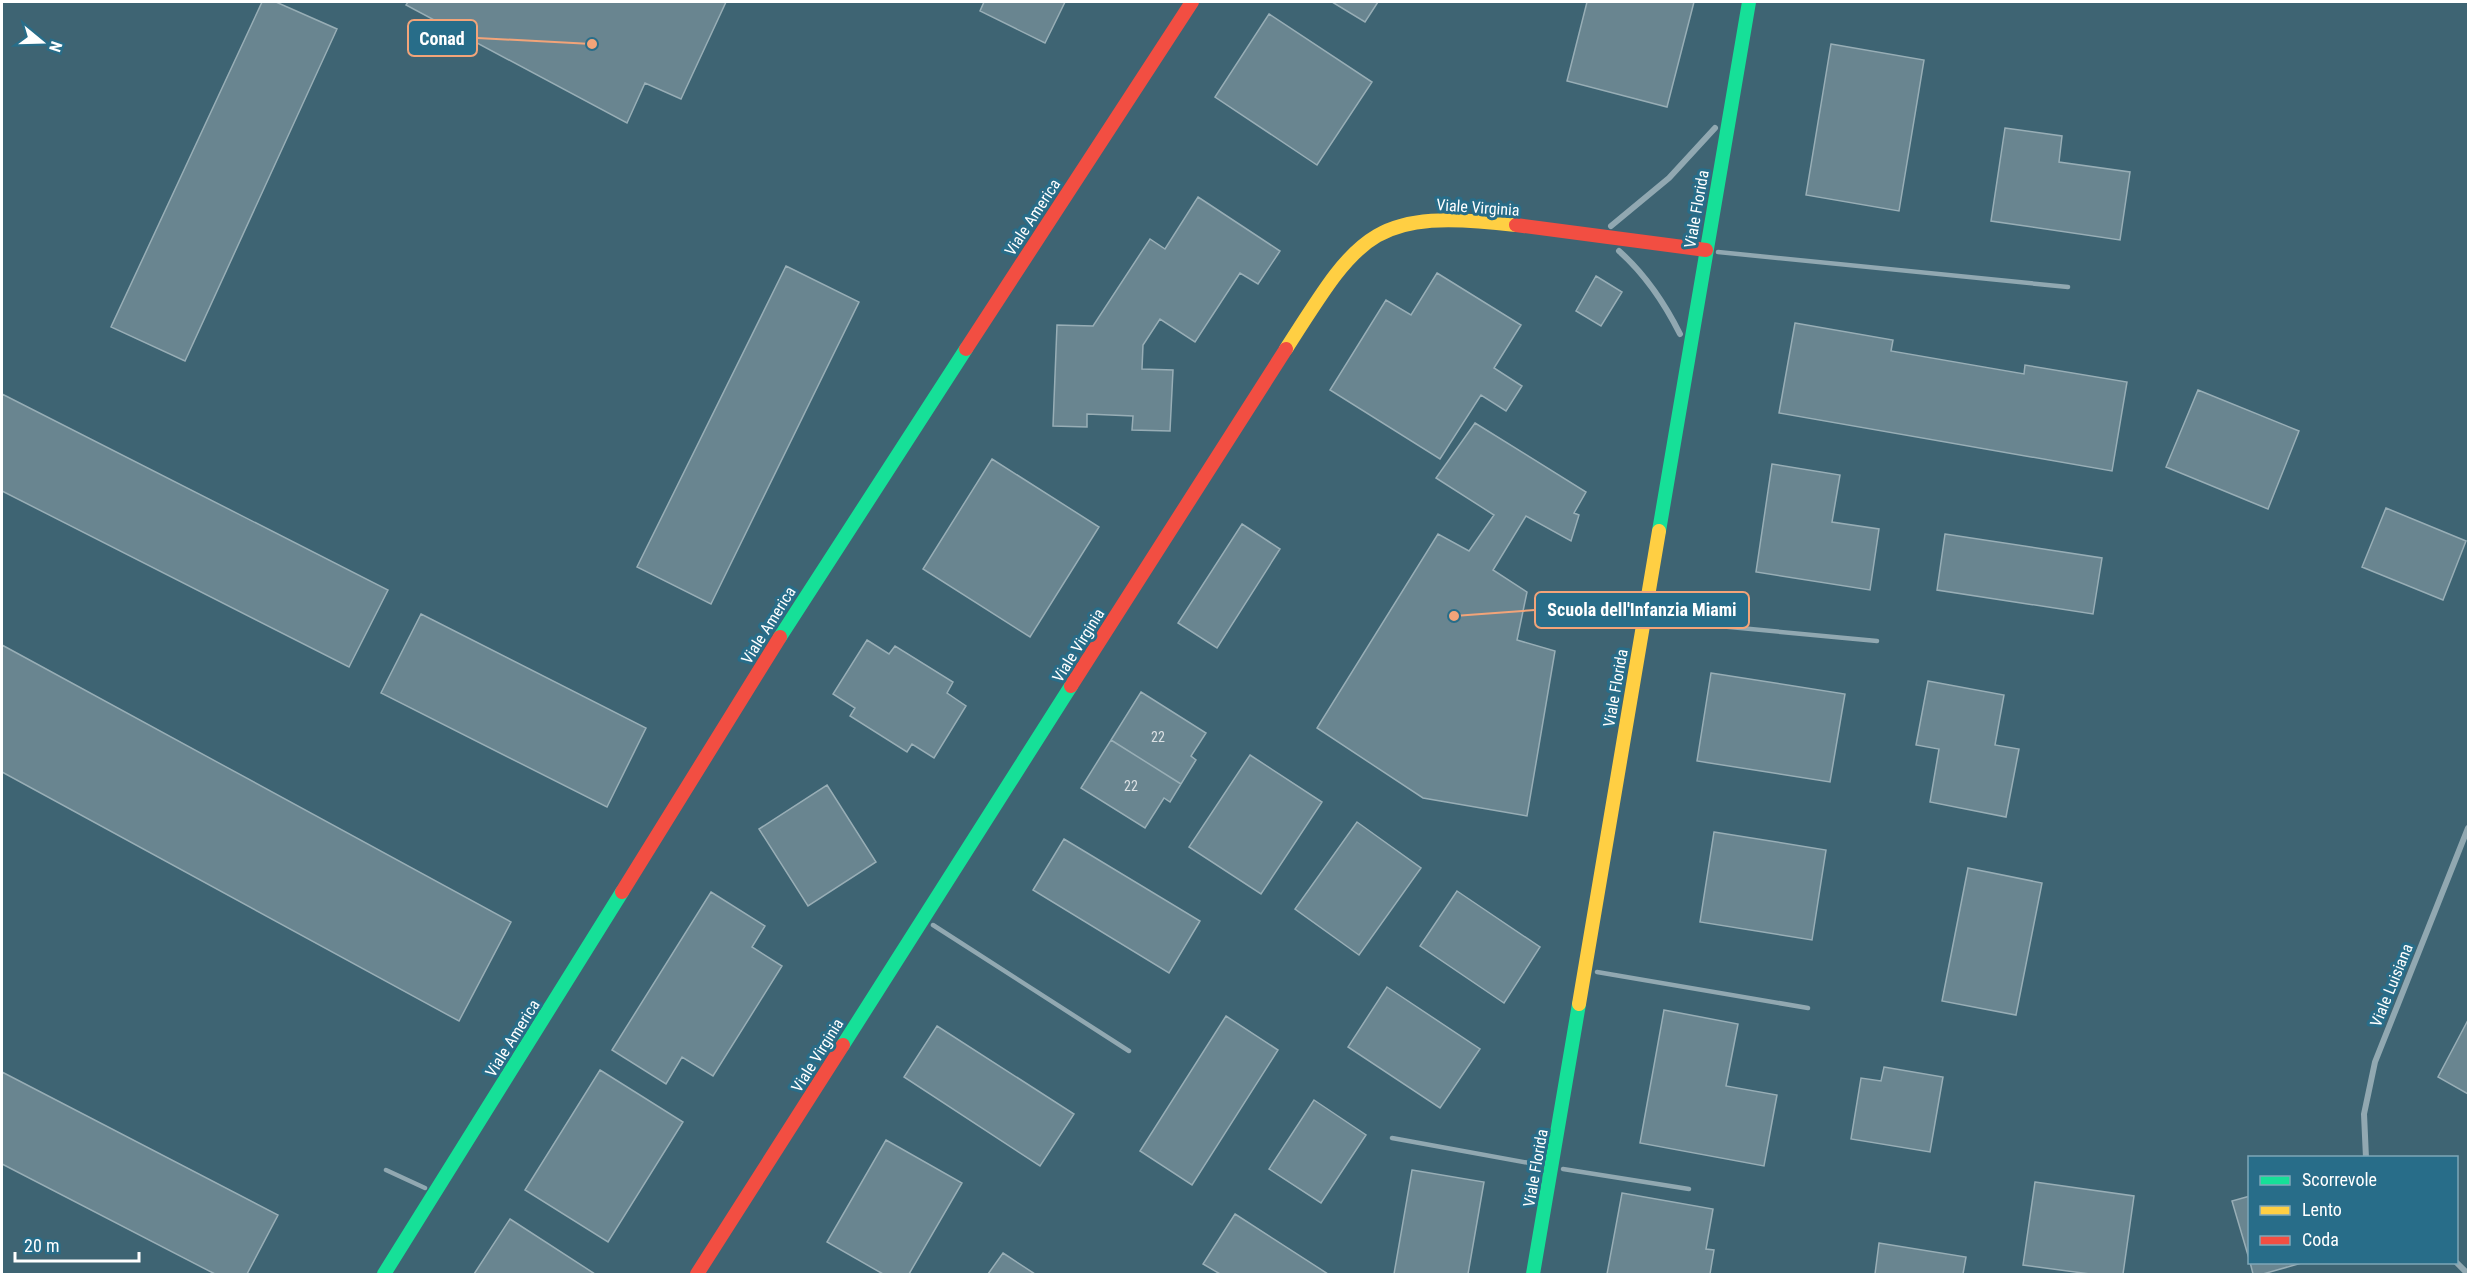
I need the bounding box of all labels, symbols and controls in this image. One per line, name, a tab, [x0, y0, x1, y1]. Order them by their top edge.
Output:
north arrow	[12, 12, 72, 72]
callout: Conad	[408, 20, 477, 56]
text: Conad	[419, 28, 465, 49]
text: N	[45, 39, 66, 54]
street label: Viale Florida	[1680, 169, 1713, 249]
street label: Viale America	[1001, 175, 1064, 259]
street label: Viale Virginia	[1436, 195, 1520, 220]
street label: Viale America	[737, 583, 800, 667]
callout: Scuola dell'Infanzia Miami	[1535, 592, 1749, 628]
text: Scuola dell'Infanzia Miami	[1547, 599, 1737, 620]
street label: Viale Virginia	[1048, 605, 1109, 686]
street label: Viale Florida	[1599, 648, 1632, 728]
house number: 22	[1151, 729, 1165, 745]
house number: 22	[1124, 778, 1138, 794]
street label: Viale Luisiana	[2366, 941, 2417, 1029]
street label: Viale America	[481, 996, 544, 1080]
street label: Viale Virginia	[787, 1015, 848, 1096]
street label: Viale Florida	[1519, 1128, 1552, 1208]
legend	[2248, 1156, 2458, 1264]
text: Scorrevole	[2302, 1169, 2377, 1190]
text: Lento	[2302, 1199, 2342, 1220]
scale bar	[15, 1225, 140, 1263]
text: Coda	[2302, 1229, 2339, 1250]
text: 20 m	[24, 1235, 59, 1256]

